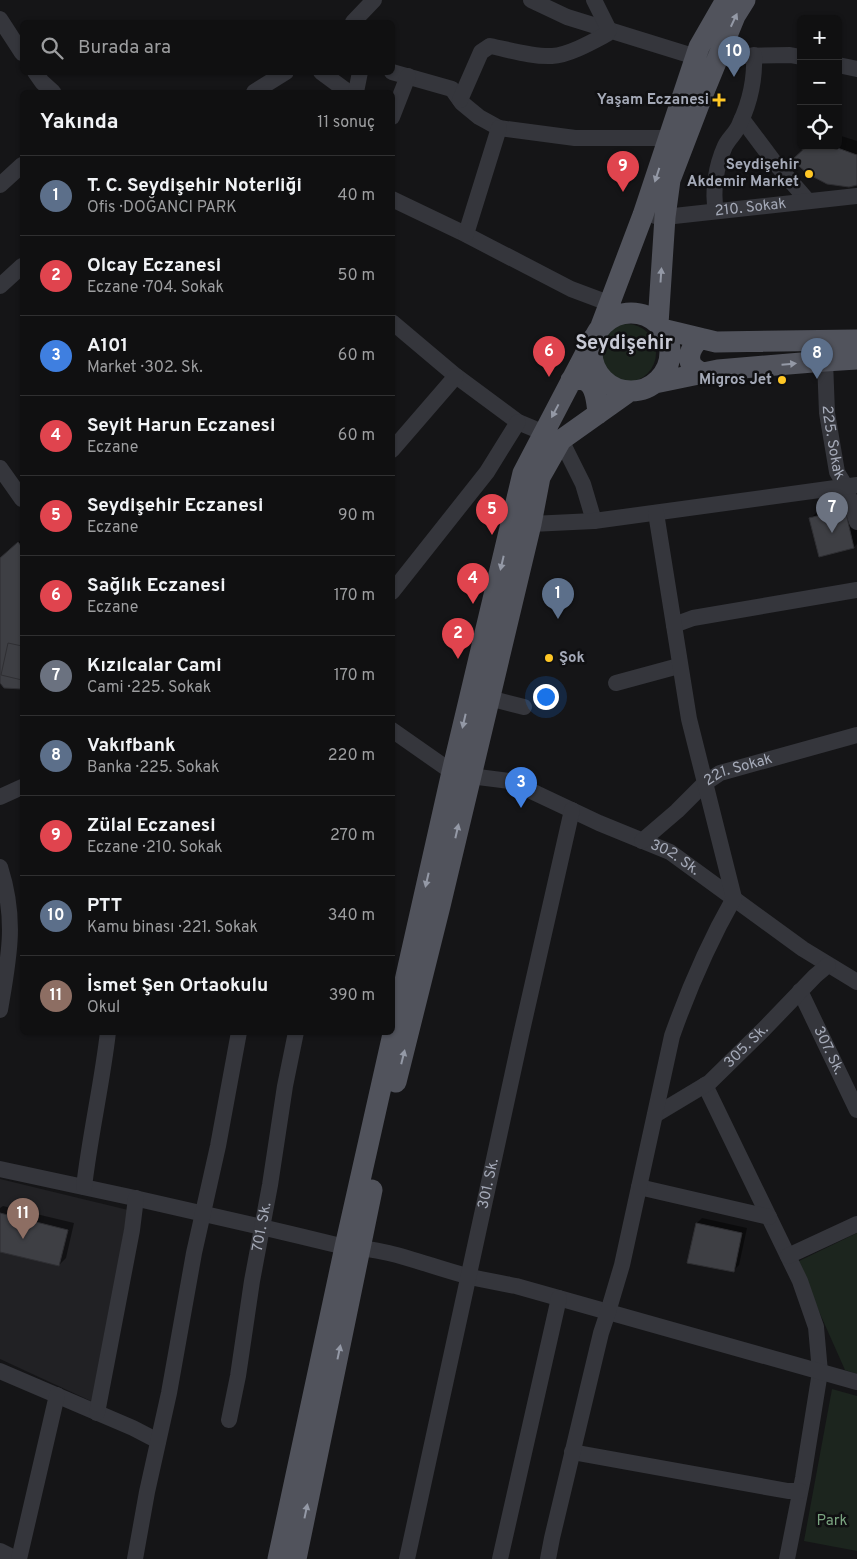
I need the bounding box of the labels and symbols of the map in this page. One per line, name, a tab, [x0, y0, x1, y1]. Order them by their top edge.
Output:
one-way arrow	[730, 13, 738, 27]
pin: 10	[718, 36, 750, 77]
place label: Yaşam Eczanesi	[597, 91, 709, 110]
marker: Yaşam Eczanesi	[713, 94, 725, 106]
pin: 9	[607, 151, 639, 192]
place label: Seydişehir Akdemir Market	[687, 156, 800, 192]
one-way arrow	[652, 168, 660, 183]
marker: Seydişehir Akdemir Market	[803, 168, 815, 180]
street label: 210. Sokak	[714, 194, 787, 221]
one-way arrow	[658, 267, 666, 283]
district label: Seydişehir	[575, 331, 673, 357]
pin: 6	[533, 336, 565, 377]
pin: 8	[801, 338, 833, 379]
one-way arrow	[782, 360, 798, 368]
place label: Migros Jet	[699, 371, 772, 390]
marker: Migros Jet	[776, 374, 788, 386]
one-way arrow	[551, 403, 559, 418]
street label: 225. Sokak	[817, 405, 849, 484]
pin: 7	[816, 492, 848, 533]
pin: 5	[476, 494, 508, 535]
one-way arrow	[498, 556, 506, 571]
pin: 4	[457, 563, 489, 604]
pin: 1	[542, 578, 574, 619]
pin: 2	[442, 618, 474, 659]
place label: Şok	[559, 649, 585, 668]
marker: Şok	[543, 652, 555, 664]
your location	[533, 684, 559, 710]
one-way arrow	[460, 714, 468, 729]
street label: 221. Sokak	[700, 749, 775, 791]
pin: 3	[505, 767, 537, 808]
one-way arrow	[453, 823, 461, 838]
street label: 302. Sk.	[647, 835, 703, 880]
one-way arrow	[423, 872, 431, 888]
street label: 305. Sk.	[720, 1020, 773, 1072]
street label: 307. Sk.	[809, 1023, 848, 1078]
one-way arrow	[399, 1049, 407, 1064]
street label: 301. Sk.	[474, 1157, 503, 1211]
pin: 11	[7, 1198, 39, 1239]
street label: 701. Sk.	[248, 1201, 276, 1253]
one-way arrow	[335, 1344, 343, 1360]
one-way arrow	[302, 1504, 310, 1519]
park label: Park	[817, 1512, 848, 1531]

